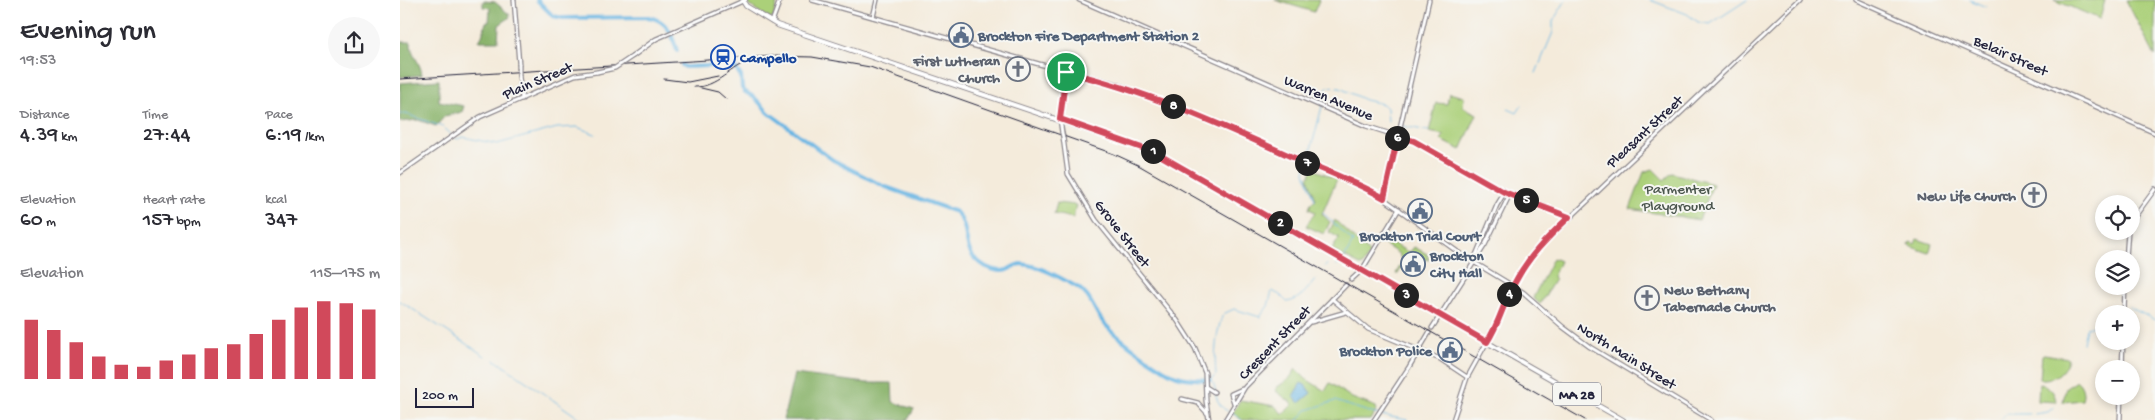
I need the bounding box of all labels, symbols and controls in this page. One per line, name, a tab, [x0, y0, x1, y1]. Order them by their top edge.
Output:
text: Evening run	[20, 16, 156, 49]
button: share	[328, 17, 380, 69]
public building icon: Brockton Fire Department Station 2	[948, 22, 974, 48]
place label: Brockton Fire Department Station 2	[977, 28, 1200, 46]
street label: Belair Street	[1969, 32, 2052, 82]
station icon: Campello	[710, 44, 736, 70]
place label: Campello	[739, 50, 797, 68]
pin	[1045, 51, 1087, 93]
text: 19:53	[20, 52, 56, 71]
place label: First Lutheran Church	[912, 53, 1001, 88]
church icon: First Lutheran Church	[1005, 56, 1031, 82]
street label: Plain Street	[499, 58, 577, 105]
icon: arrive	[1052, 58, 1080, 86]
street label: Warren Avenue	[1281, 72, 1376, 126]
street label: Pleasant Street	[1603, 91, 1689, 173]
pin: 8	[1160, 94, 1186, 118]
text: 8	[1170, 98, 1177, 115]
text: Distance	[20, 107, 69, 124]
text: Time	[143, 107, 168, 124]
text: Pace	[265, 107, 293, 124]
text: 4.39	[20, 124, 58, 149]
text: 27:44	[143, 124, 190, 149]
text: 6:19	[265, 124, 302, 149]
pin: 6	[1384, 126, 1410, 150]
text: km	[58, 129, 77, 146]
text: /km	[302, 129, 324, 146]
text: 6	[1394, 130, 1401, 147]
pin: 1	[1140, 138, 1166, 164]
text: 1	[1151, 143, 1156, 160]
pin: 7	[1294, 150, 1320, 176]
text: 7	[1304, 155, 1311, 172]
park label: Parmenter Playground	[1641, 181, 1715, 216]
church icon: New Life Church	[2021, 182, 2047, 208]
pin: 5	[1514, 188, 1538, 212]
place label: New Life Church	[1917, 188, 2016, 206]
text: Elevation	[20, 192, 76, 209]
text: Heart rate	[143, 192, 205, 209]
text: kcal	[265, 192, 287, 209]
text: 5	[1523, 192, 1530, 209]
map controls	[2095, 195, 2140, 405]
button: locate	[2095, 195, 2140, 240]
street label: Grove Street	[1090, 197, 1154, 273]
public building icon: Brockton Trial Court	[1407, 198, 1433, 224]
text: 60	[20, 209, 43, 234]
text: 157	[143, 209, 173, 234]
text: 347	[265, 209, 297, 234]
pin: 2	[1268, 210, 1292, 236]
text: m	[43, 214, 56, 231]
text: bpm	[173, 214, 201, 231]
text: 2	[1277, 215, 1284, 232]
place label: Brockton Trial Court	[1358, 228, 1482, 246]
place label: Brockton City Hall	[1429, 248, 1484, 283]
button: layers	[2095, 250, 2140, 295]
public building icon: Brockton City Hall	[1400, 251, 1426, 277]
text: Elevation	[20, 265, 84, 284]
text: 115–175 m	[311, 265, 380, 284]
pin: 3	[1394, 282, 1418, 308]
pin: 4	[1496, 282, 1522, 306]
place label: New Bethany Tabernacle Church	[1663, 282, 1776, 317]
church icon: New Bethany Tabernacle Church	[1634, 285, 1660, 311]
text: 4	[1506, 286, 1513, 303]
text: 3	[1403, 287, 1410, 304]
street label: Crescent Street	[1236, 301, 1317, 384]
button: +	[2095, 305, 2140, 350]
street label: North Main Street	[1573, 319, 1680, 395]
public building icon: Brockton Police	[1437, 337, 1463, 363]
place label: Brockton Police	[1338, 343, 1433, 361]
button: −	[2095, 360, 2140, 405]
road number: MA 28	[1553, 382, 1601, 406]
scale bar	[415, 385, 474, 408]
text: 200 m	[422, 388, 458, 405]

